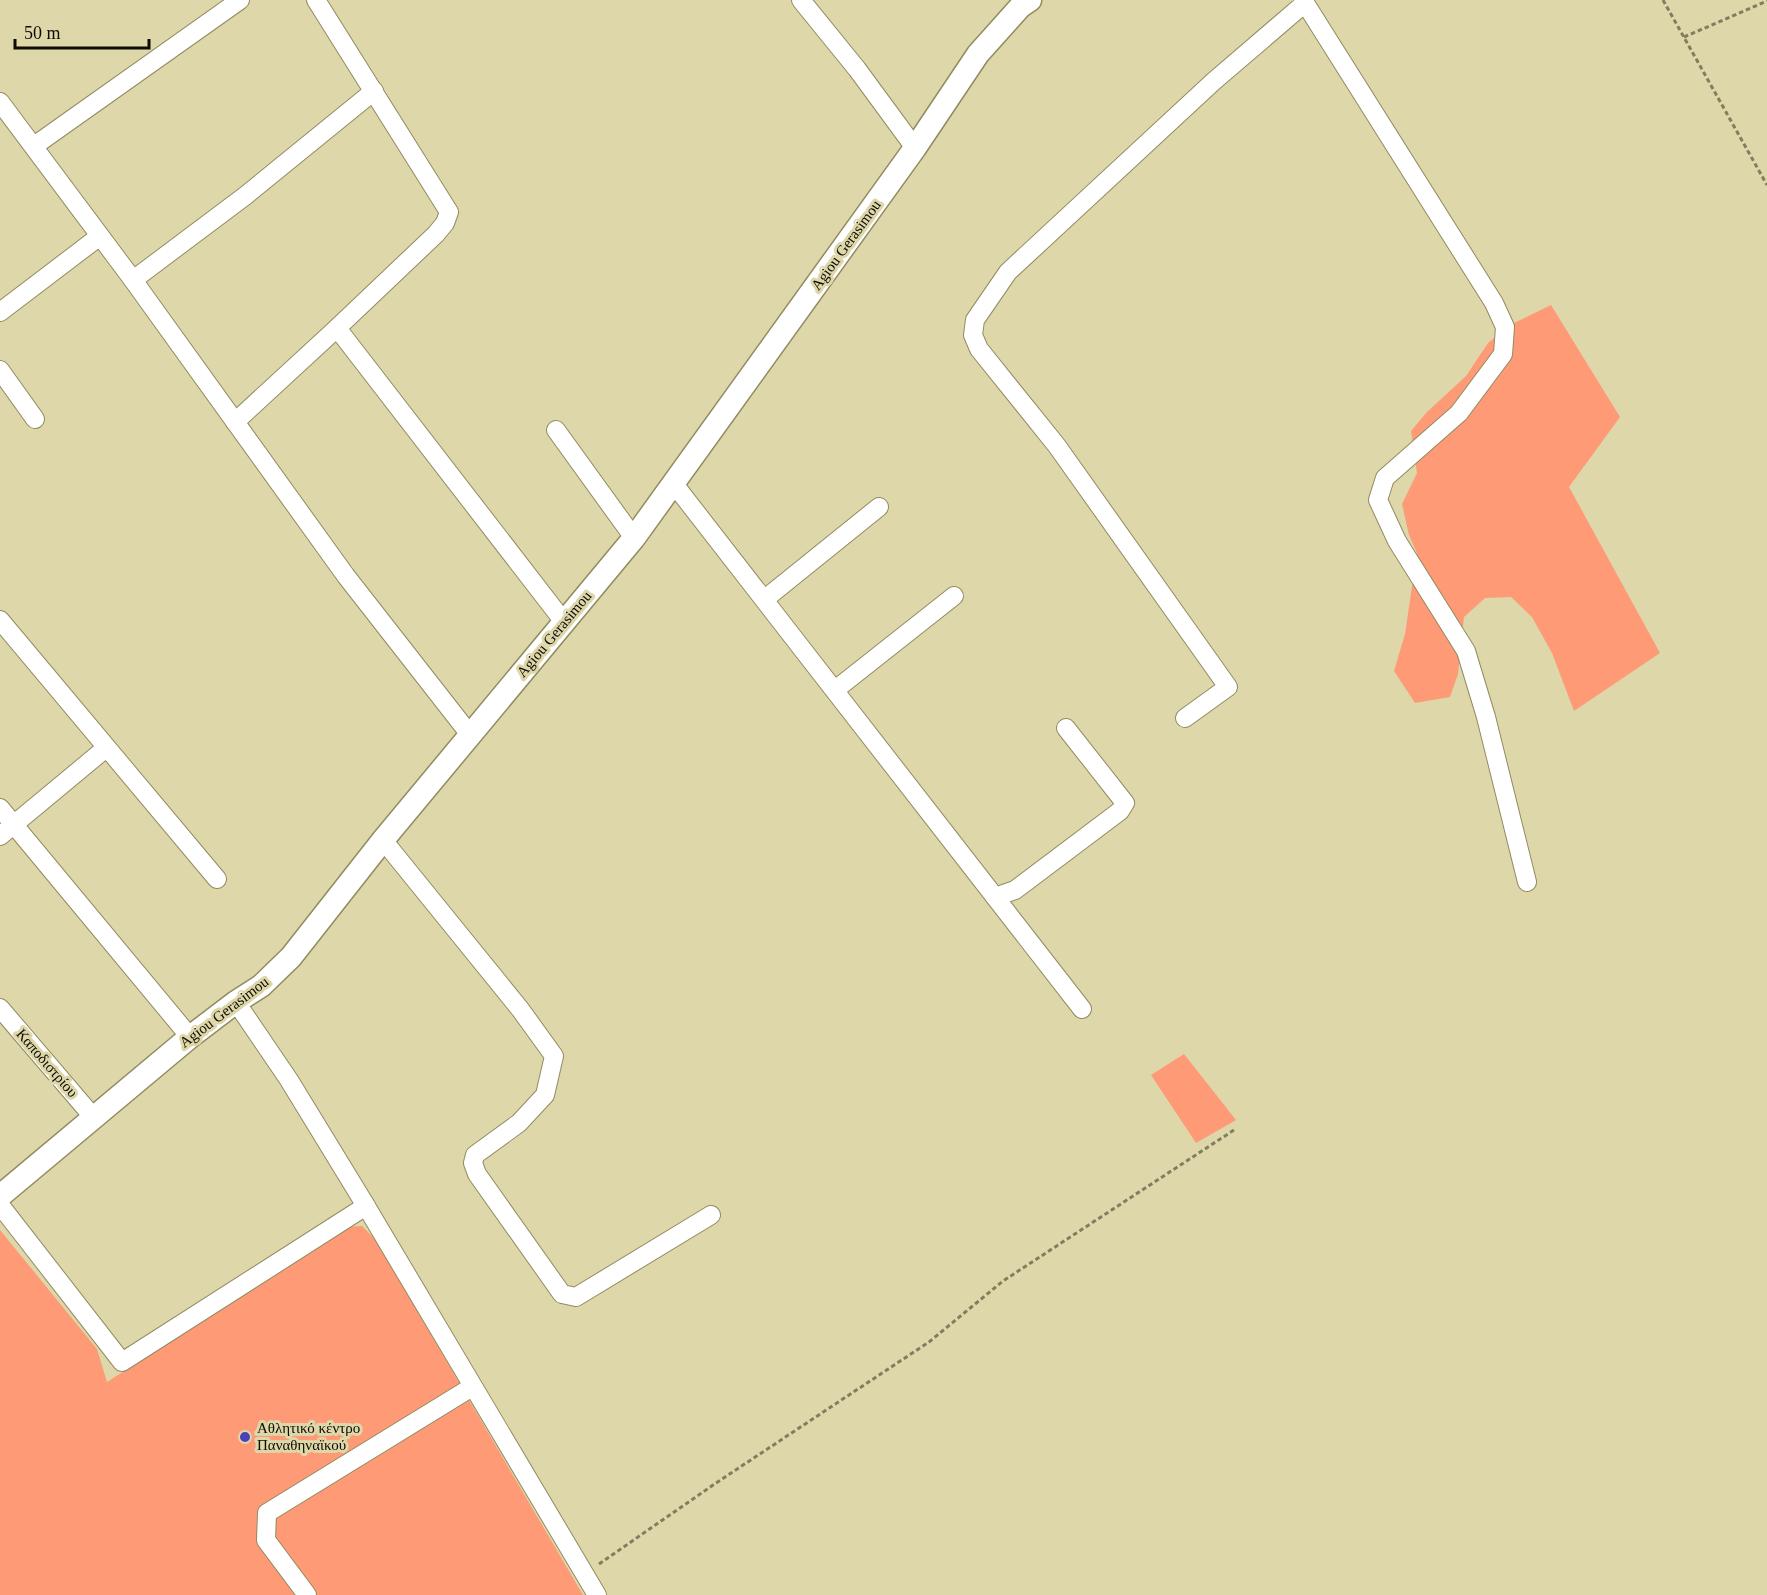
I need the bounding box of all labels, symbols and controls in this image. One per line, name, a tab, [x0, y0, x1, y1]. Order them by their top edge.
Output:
scale bar	[15, 12, 148, 50]
text: 50 m	[24, 23, 61, 43]
street label: Agiou Gerasimou	[808, 197, 884, 293]
street label: Agiou Gerasimou	[513, 587, 595, 680]
street label: Agiou Gerasimou	[176, 973, 272, 1051]
street label: Καποδιστρίου	[13, 1026, 81, 1100]
place label: Αθλητικό κέντρο Παναθηναϊκού	[257, 1420, 360, 1453]
marker: Αθλητικό κέντρο Παναθηναϊκού	[238, 1430, 252, 1444]

